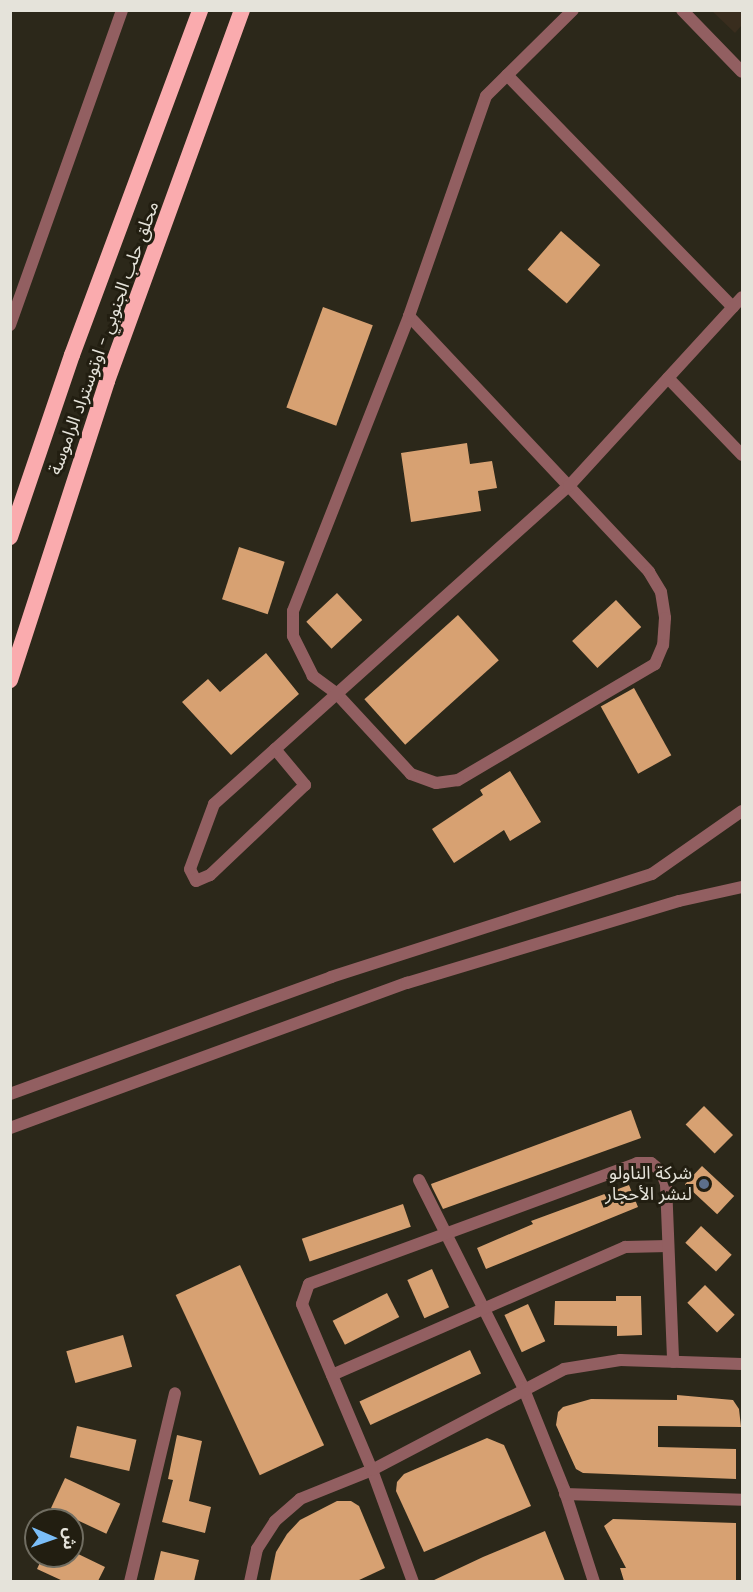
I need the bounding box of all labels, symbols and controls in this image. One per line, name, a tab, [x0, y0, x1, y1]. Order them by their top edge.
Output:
street label: محلق حلب الجنوبي - اوتوستراد الراموسة	[44, 198, 164, 478]
place label: شركة الناولو لنشر الأحجار	[605, 1163, 692, 1206]
marker: شركة الناولو لنشر الأحجار	[697, 1177, 711, 1191]
north arrow	[24, 1508, 84, 1568]
text: ش	[60, 1527, 80, 1550]

